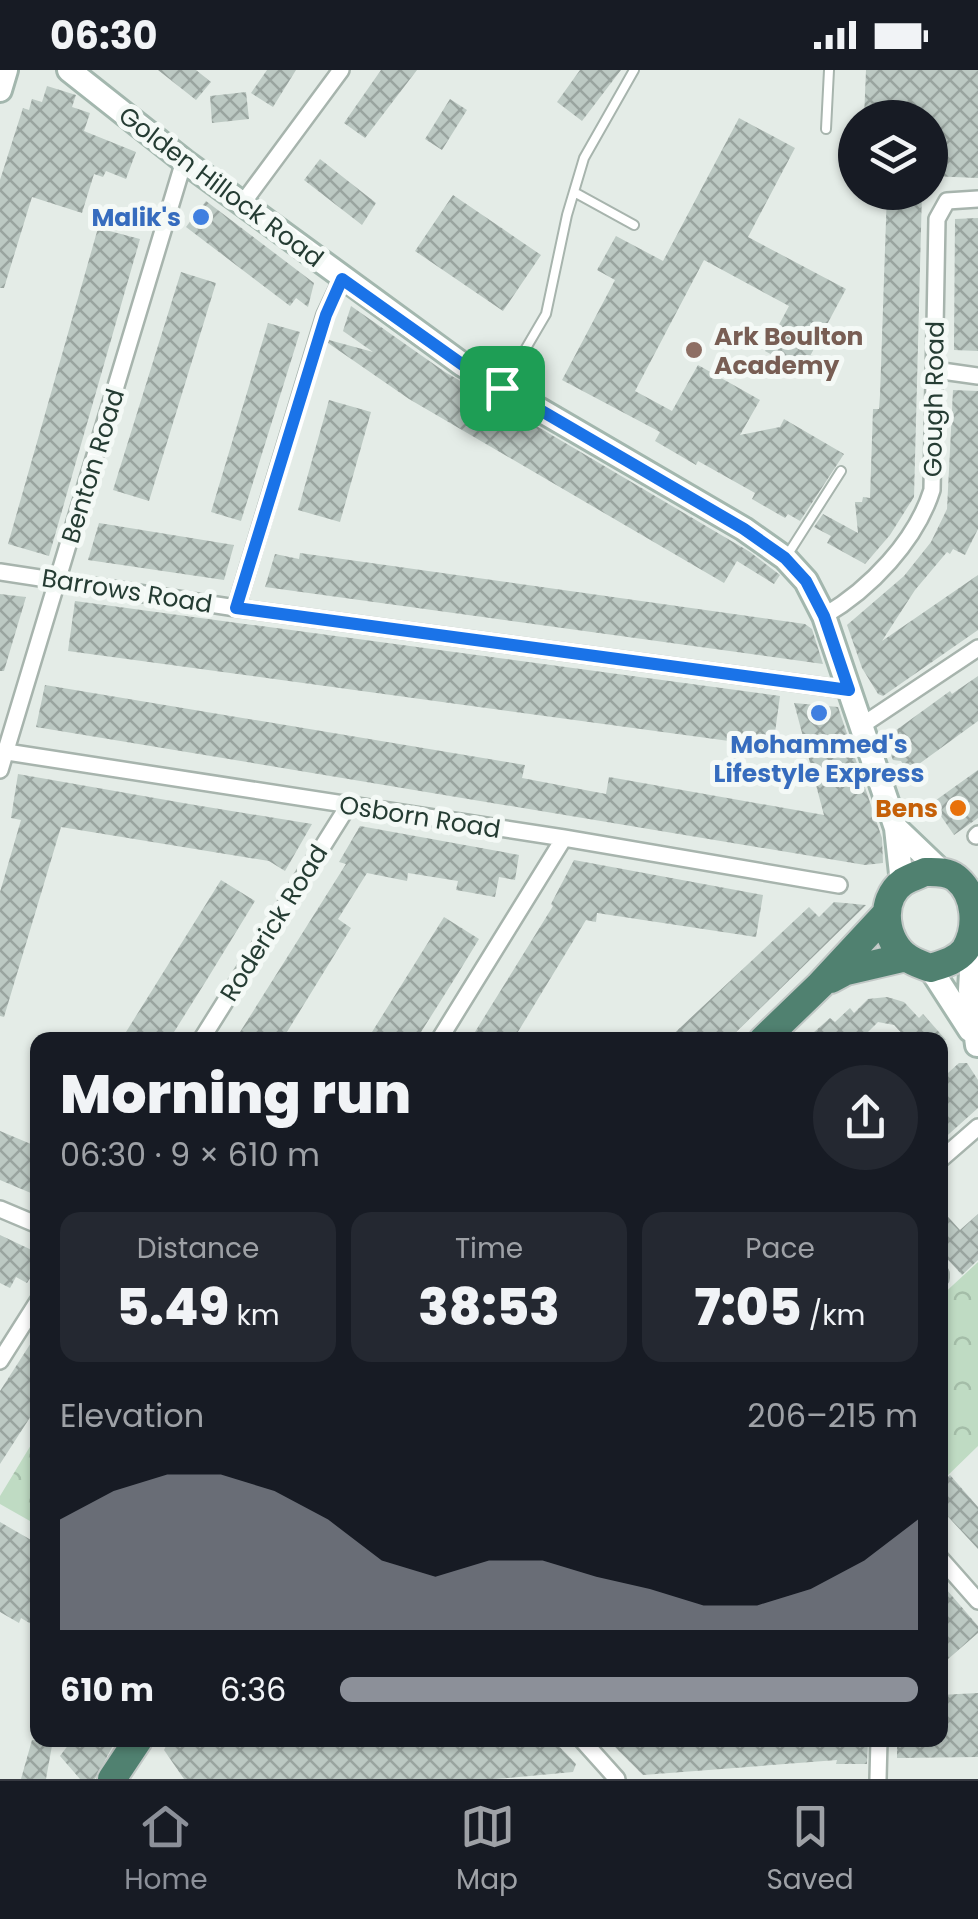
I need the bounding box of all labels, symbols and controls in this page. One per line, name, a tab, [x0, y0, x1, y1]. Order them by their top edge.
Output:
text: 06:30	[50, 9, 158, 62]
street label: Golden Hillock Road	[111, 98, 331, 276]
map controls	[838, 100, 948, 210]
button: layers	[838, 100, 948, 210]
place label: Malik's	[91, 200, 181, 235]
marker: Malik's	[190, 206, 212, 228]
place label: Ark Boulton Academy	[714, 319, 863, 383]
street label: Gough Road	[915, 321, 953, 477]
marker: Ark Boulton Academy	[683, 339, 705, 361]
pin	[460, 346, 545, 431]
icon: arrive	[475, 361, 530, 416]
street label: Benton Road	[53, 385, 133, 547]
street label: Barrows Road	[39, 560, 215, 622]
marker: Mohammed's Lifestyle Express	[808, 702, 830, 724]
place label: Mohammed's Lifestyle Express	[714, 727, 924, 791]
street label: Osborn Road	[337, 787, 503, 847]
place label: Bens	[875, 791, 938, 826]
marker: Bens	[947, 797, 969, 819]
street label: Roderick Road	[212, 838, 336, 1008]
text: Morning run	[60, 1055, 411, 1132]
button: share	[813, 1065, 918, 1170]
text: 06:30 · 9 × 610 m	[60, 1132, 320, 1177]
text: Distance	[137, 1229, 259, 1268]
text: Time	[455, 1229, 523, 1268]
text: Pace	[745, 1229, 815, 1268]
text: 5.49	[116, 1272, 229, 1343]
text: 38:53	[418, 1272, 560, 1343]
text: 7:05	[695, 1272, 801, 1343]
text: km	[229, 1296, 280, 1335]
text: /km	[801, 1296, 865, 1335]
text: Elevation	[60, 1393, 204, 1438]
text: 206–215 m	[747, 1393, 918, 1438]
text: 610 m	[60, 1667, 154, 1712]
text: 6:36	[220, 1667, 286, 1712]
tab: Home	[124, 1799, 208, 1901]
tab: Map	[456, 1799, 518, 1901]
tab: Saved	[766, 1799, 854, 1901]

